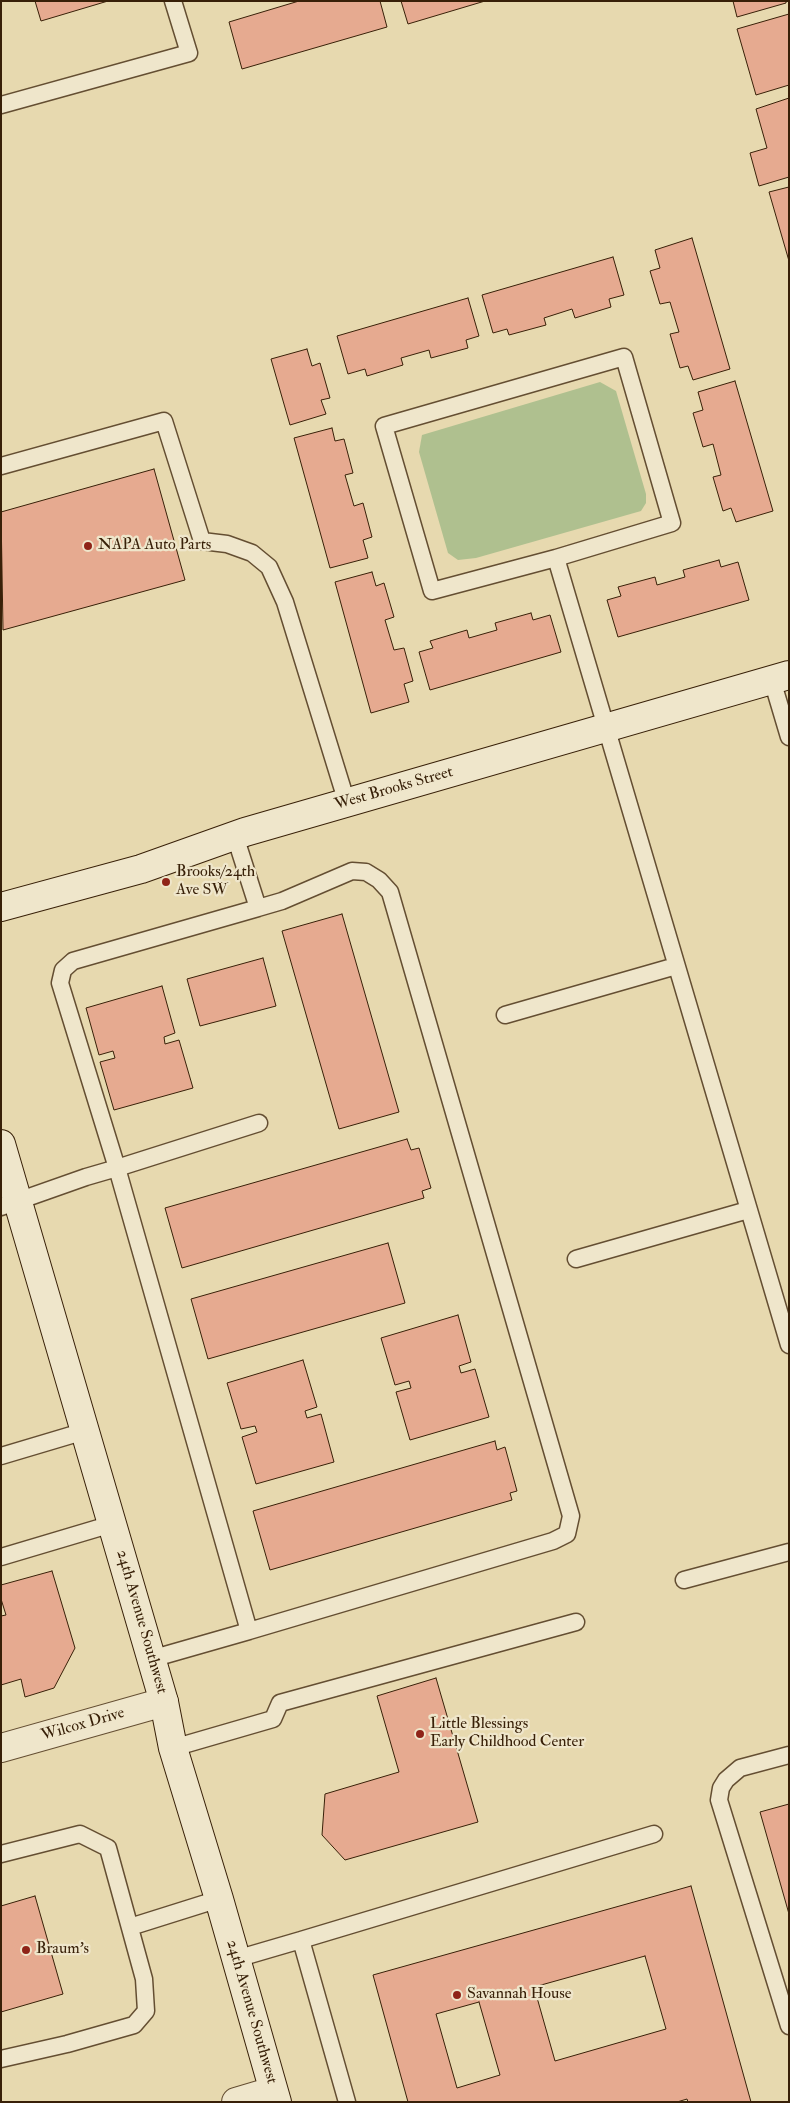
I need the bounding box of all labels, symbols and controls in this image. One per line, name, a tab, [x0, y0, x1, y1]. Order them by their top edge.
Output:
place label: NAPA Auto Parts	[98, 536, 211, 556]
marker: NAPA Auto Parts	[82, 540, 94, 552]
street label: West Brooks Street	[333, 763, 455, 815]
place label: Brooks/24th Ave SW	[176, 863, 255, 901]
marker: Brooks/24th Ave SW	[160, 876, 172, 888]
street label: 24th Avenue Southwest	[111, 1548, 171, 1696]
street label: Wilcox Drive	[39, 1704, 127, 1746]
place label: Little Blessings Early Childhood Center	[430, 1715, 584, 1753]
marker: Little Blessings Early Childhood Center	[414, 1728, 426, 1740]
street label: 24th Avenue Southwest	[221, 1938, 281, 2086]
place label: Braum's	[36, 1940, 89, 1960]
marker: Braum's	[20, 1944, 32, 1956]
place label: Savannah House	[467, 1985, 572, 2005]
marker: Savannah House	[451, 1989, 463, 2001]

